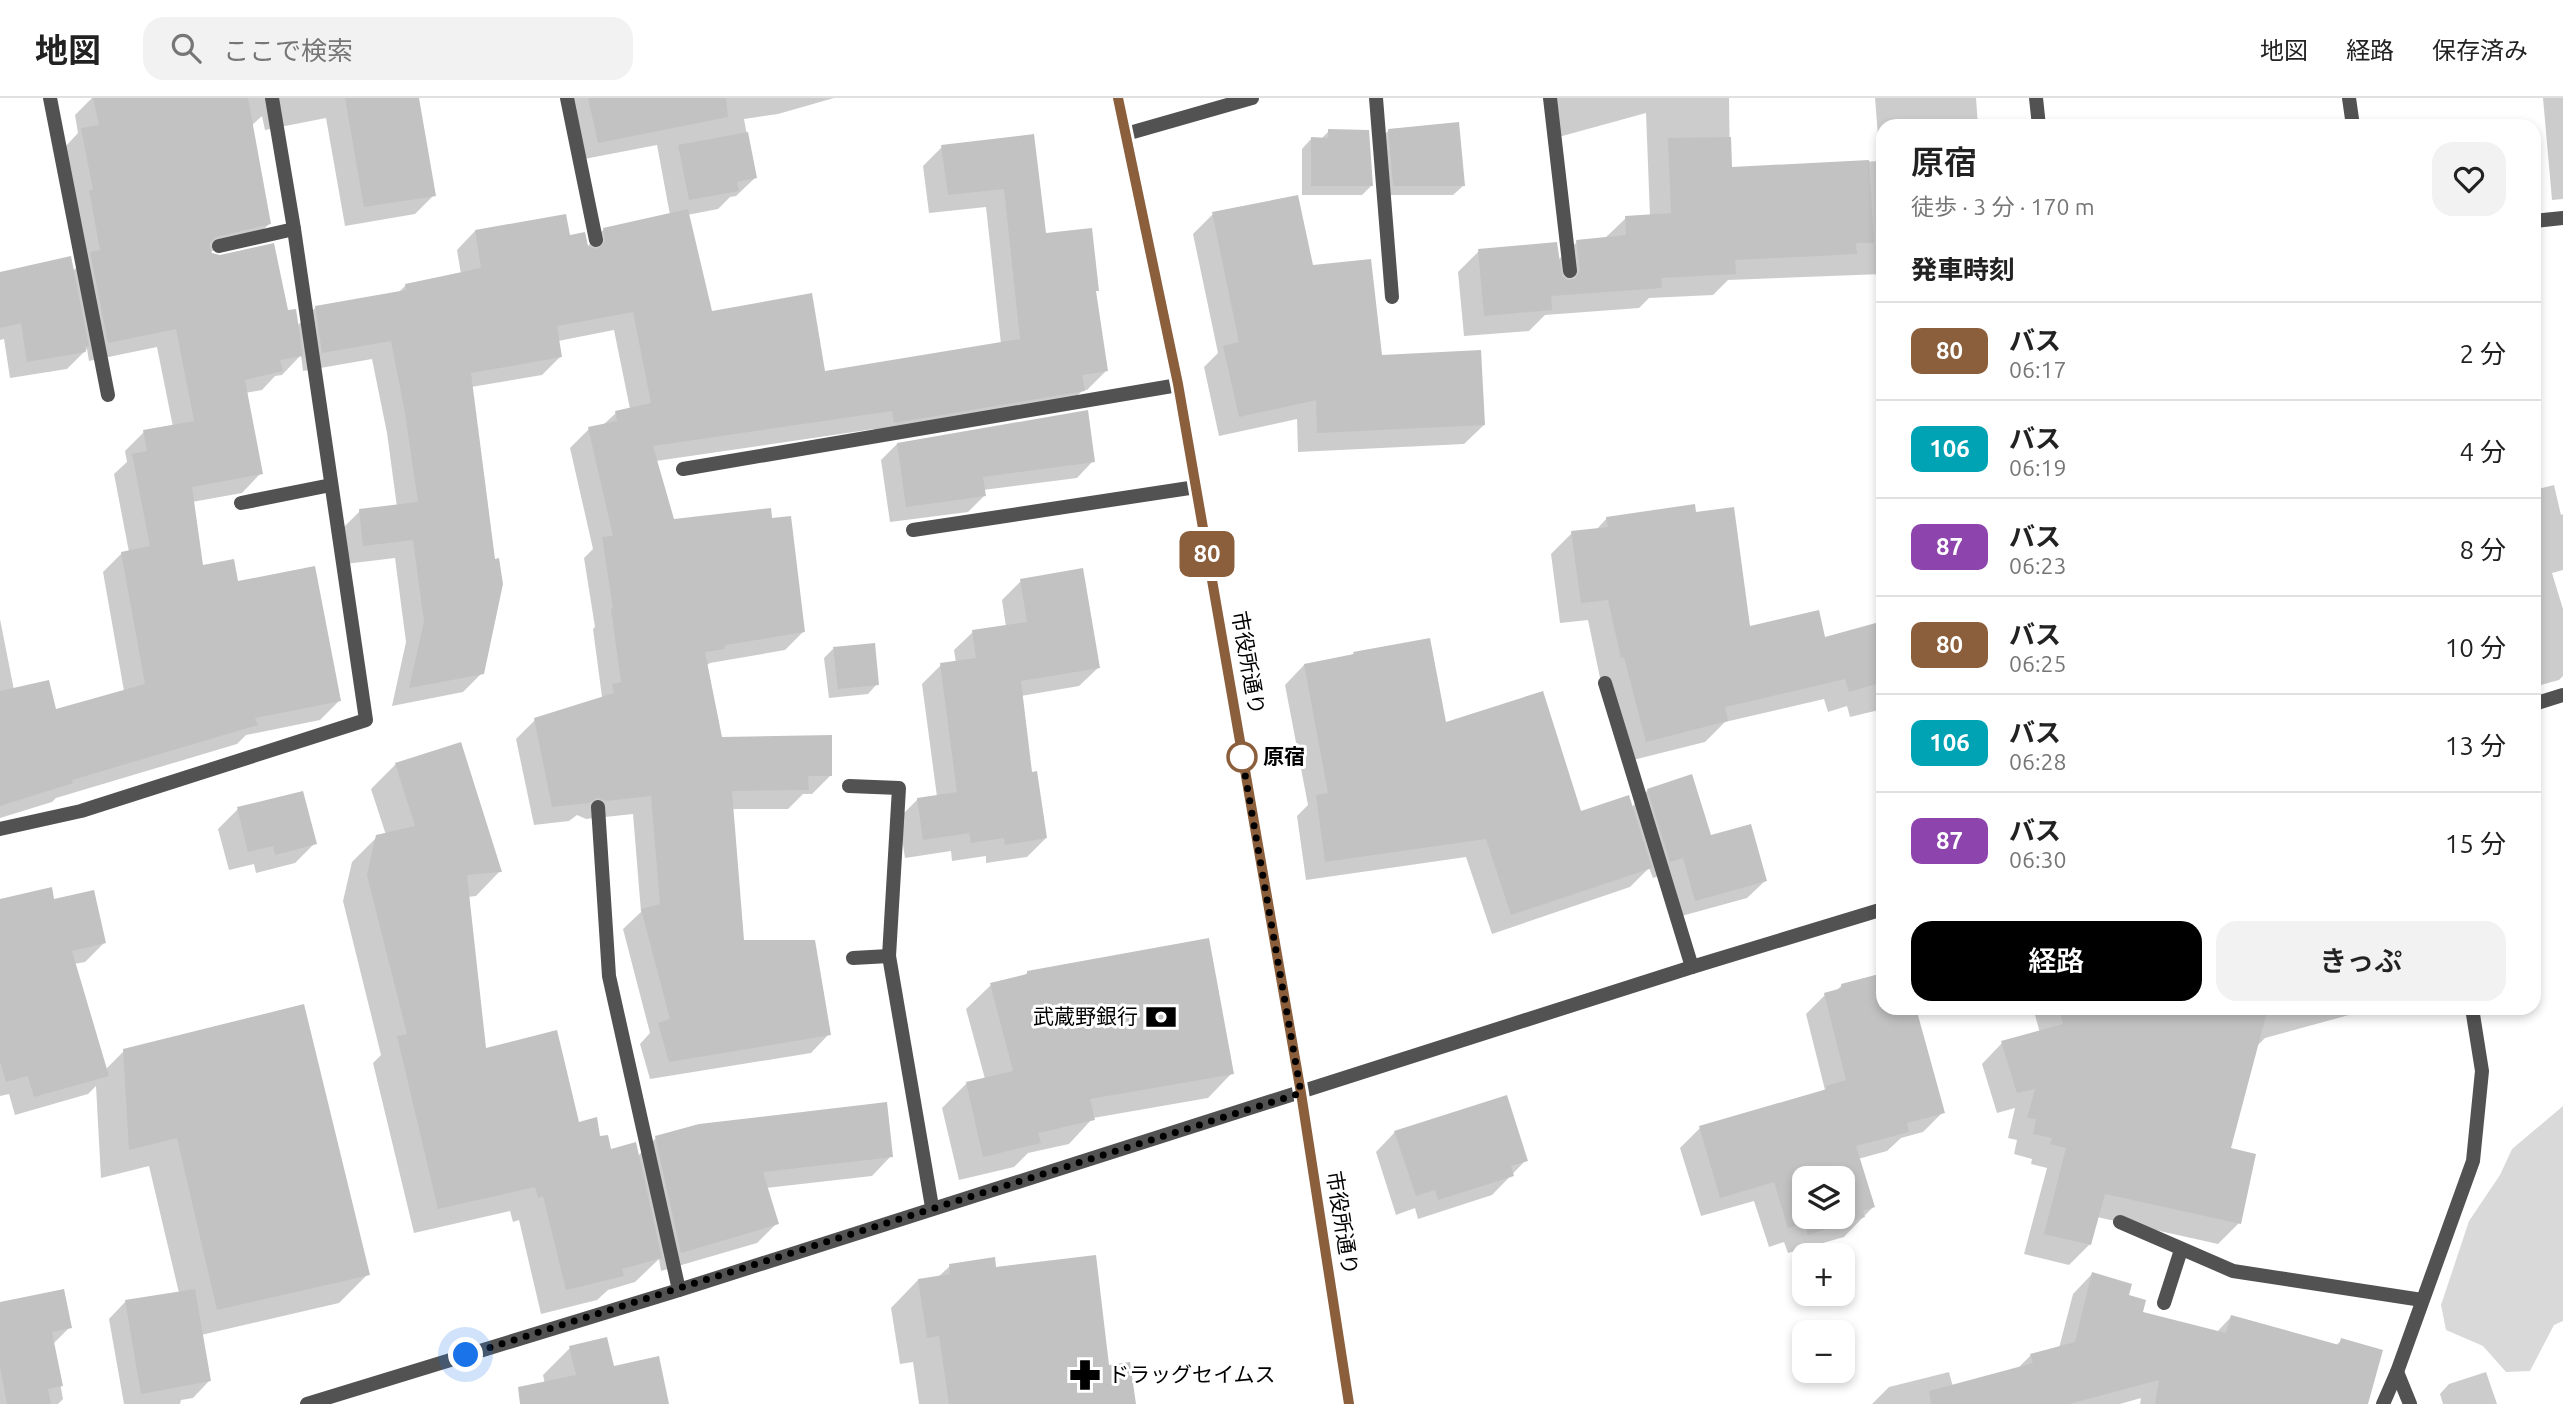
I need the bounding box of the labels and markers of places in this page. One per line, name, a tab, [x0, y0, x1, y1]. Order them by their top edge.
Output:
marker: 原宿	[1227, 742, 1257, 772]
place label: 原宿	[1263, 744, 1305, 768]
bank icon: 武蔵野銀行	[1144, 1000, 1178, 1034]
place label: 武蔵野銀行	[1033, 1004, 1138, 1028]
pharmacy icon: ドラッグセイムス	[1068, 1358, 1102, 1392]
place label: ドラッグセイムス	[1108, 1362, 1276, 1386]

